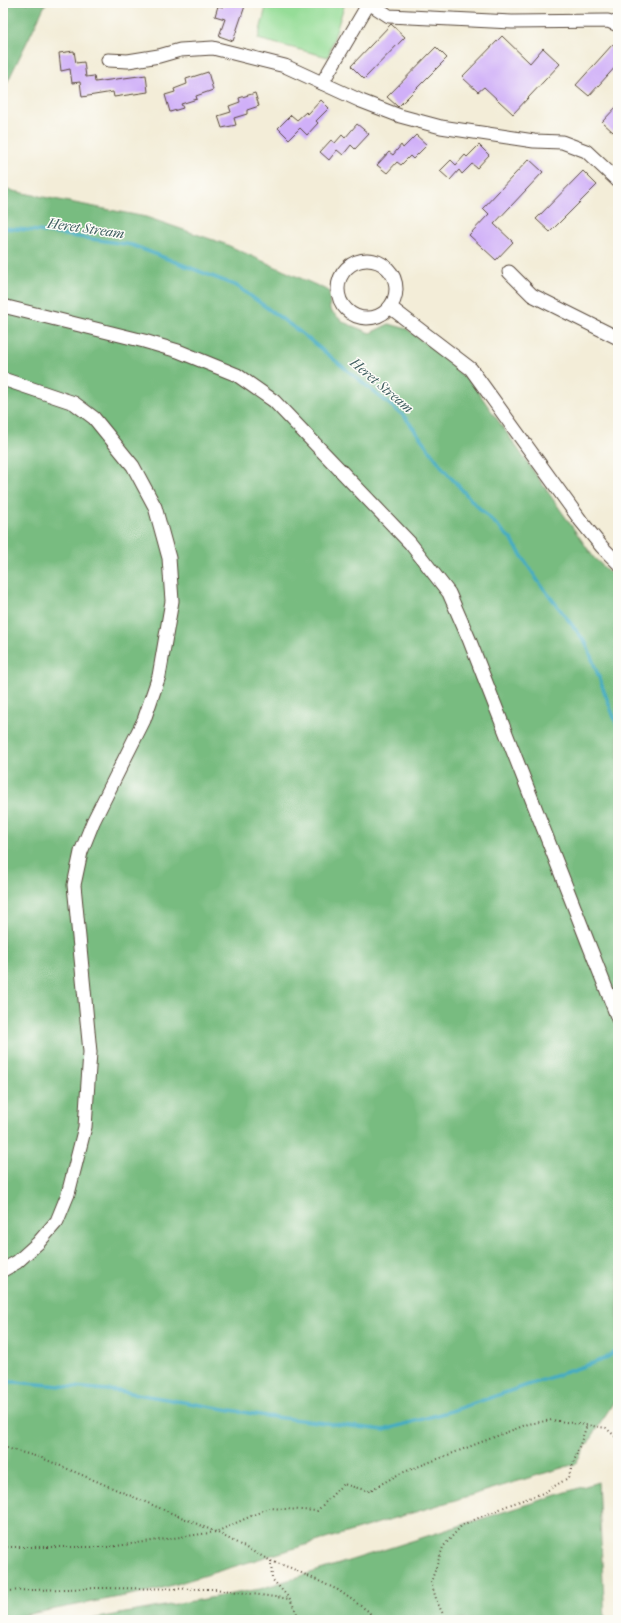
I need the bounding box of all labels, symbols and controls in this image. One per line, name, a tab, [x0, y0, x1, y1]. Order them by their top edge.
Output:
water label: Heret Stream	[45, 215, 125, 242]
water label: Heret Stream	[346, 353, 417, 417]

